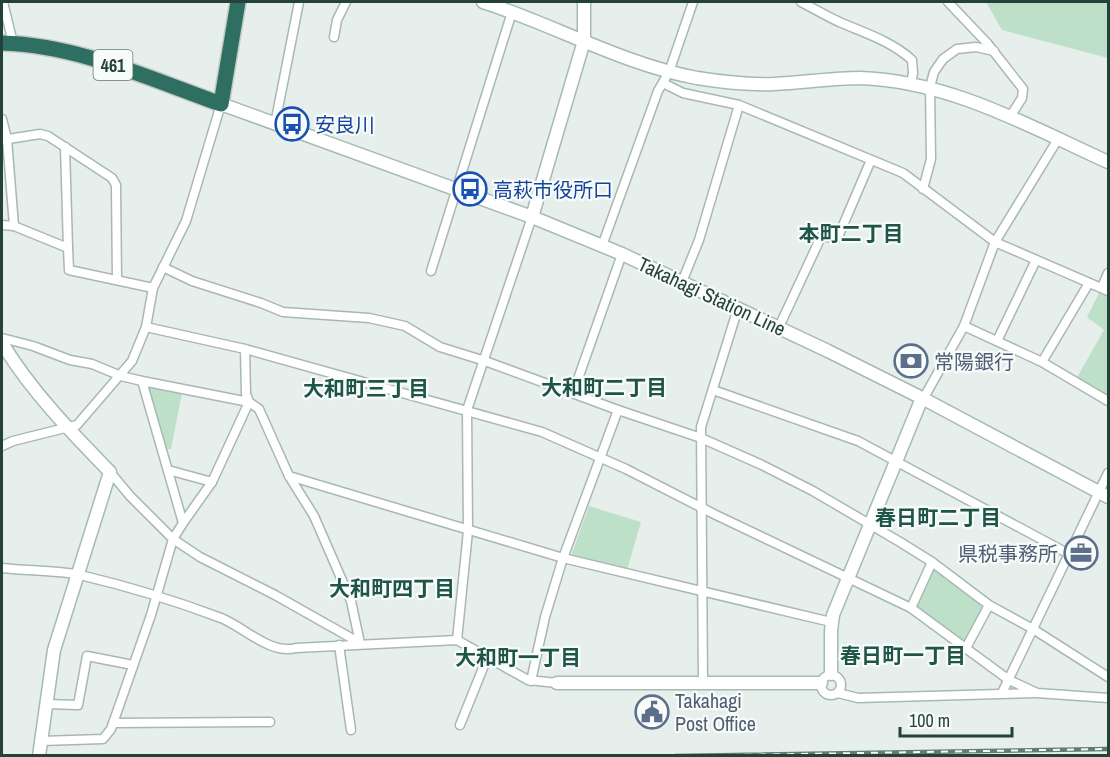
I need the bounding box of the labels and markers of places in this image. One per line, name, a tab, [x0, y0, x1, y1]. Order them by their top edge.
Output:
bus stop icon: 安良川	[274, 106, 310, 142]
place label: 安良川	[315, 111, 375, 138]
bus stop icon: 高萩市役所口	[452, 171, 488, 207]
place label: 高萩市役所口	[493, 176, 613, 203]
bank icon: 常陽銀行	[893, 343, 929, 379]
place label: 常陽銀行	[934, 348, 1014, 375]
office icon: 県税事務所	[1063, 535, 1099, 571]
place label: 県税事務所	[958, 540, 1058, 567]
place label: Takahagi Post Office	[675, 687, 756, 737]
public building icon: Takahagi Post Office	[634, 694, 670, 730]

